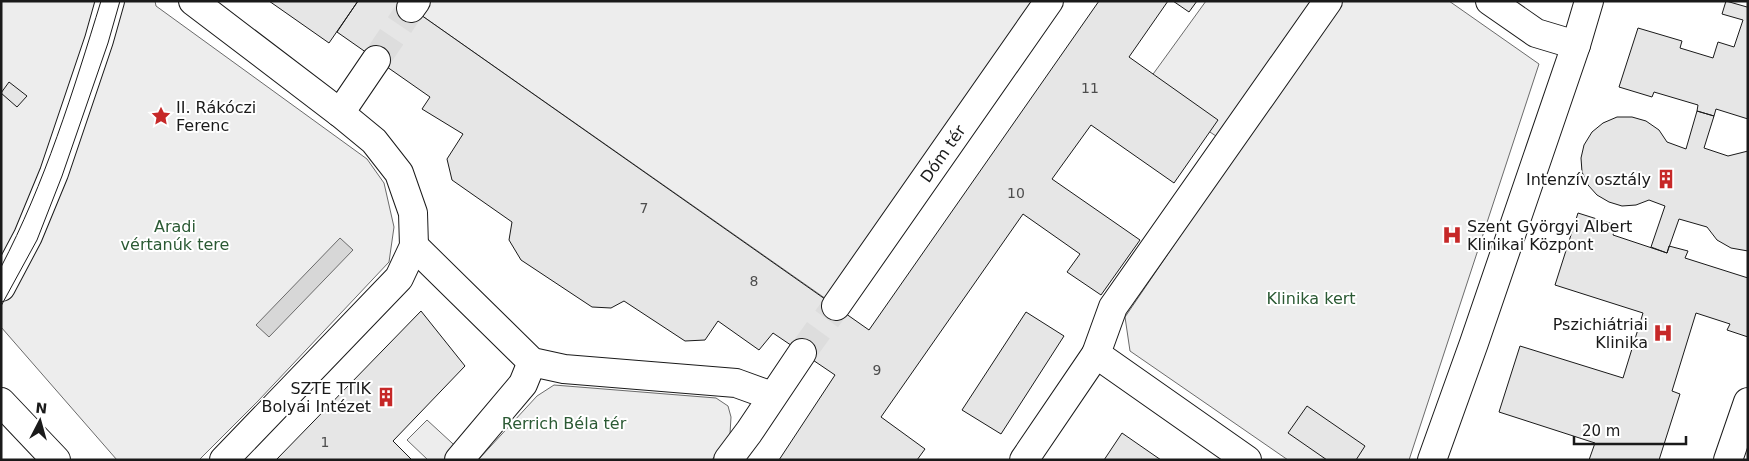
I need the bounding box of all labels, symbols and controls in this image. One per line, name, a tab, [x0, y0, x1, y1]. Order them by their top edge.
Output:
house number: 11	[1081, 80, 1099, 96]
place label: II. Rákóczi Ferenc	[176, 98, 256, 135]
place icon: II. Rákóczi Ferenc	[150, 105, 172, 127]
street label: Dóm tér	[916, 121, 970, 186]
building icon: Intenzív osztály	[1655, 168, 1677, 190]
place label: Intenzív osztály	[1526, 170, 1651, 189]
house number: 10	[1007, 185, 1025, 201]
house number: 7	[640, 200, 648, 216]
park label: Aradi vértanúk tere	[121, 217, 229, 254]
place label: Szent Györgyi Albert Klinikai Központ	[1467, 217, 1632, 254]
hospital icon: Szent Györgyi Albert Klinikai Központ	[1441, 224, 1463, 246]
house number: 8	[750, 273, 758, 289]
park label: Klinika kert	[1266, 289, 1356, 308]
place label: Pszichiátriai Klinika	[1553, 315, 1648, 352]
hospital icon: Pszichiátriai Klinika	[1652, 322, 1674, 344]
house number: 9	[873, 362, 881, 378]
place label: SZTE TTIK Bolyai Intézet	[261, 379, 372, 416]
building icon: SZTE TTIK Bolyai Intézet	[375, 386, 397, 408]
north arrow	[15, 396, 65, 446]
text: N	[35, 400, 48, 417]
park label: Rerrich Béla tér	[502, 414, 627, 433]
scale bar	[1574, 414, 1686, 446]
text: 20 m	[1582, 422, 1620, 440]
house number: 1	[321, 434, 329, 450]

